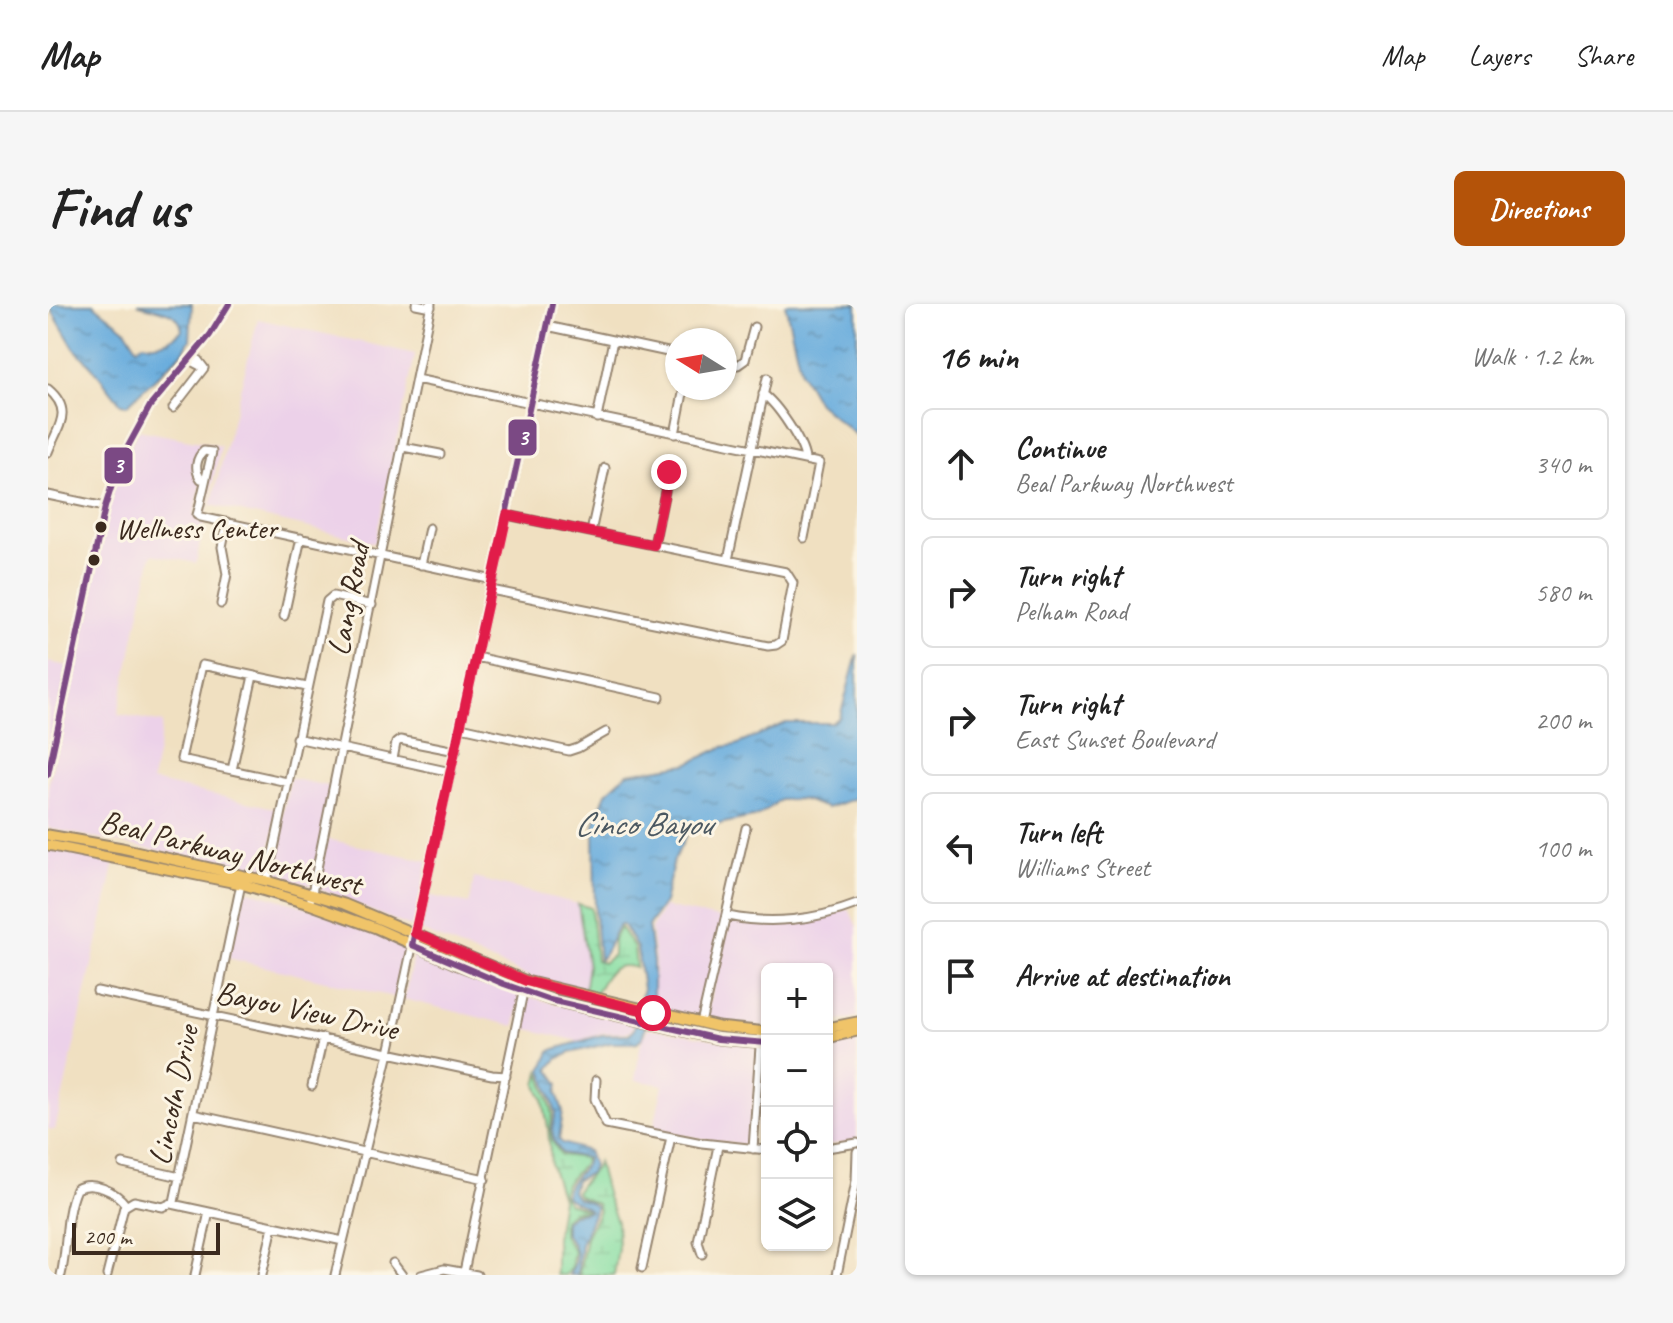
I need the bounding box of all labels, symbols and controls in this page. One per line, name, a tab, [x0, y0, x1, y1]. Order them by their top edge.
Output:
text: Map	[40, 32, 99, 79]
text: Map	[1382, 38, 1425, 73]
text: Layers	[1469, 38, 1530, 73]
text: Share	[1574, 38, 1633, 73]
button: Directions	[1454, 171, 1625, 246]
text: Find us	[48, 173, 188, 244]
north arrow	[665, 328, 737, 400]
text: 16 min	[937, 335, 1018, 378]
text: Walk · 1.2 km	[1471, 340, 1593, 373]
line badge: 3	[507, 418, 538, 457]
text: 3	[518, 424, 530, 452]
text: Continue	[1015, 429, 1105, 467]
icon: ahead	[939, 442, 983, 486]
line badge: 3	[103, 446, 134, 485]
text: 340 m	[1535, 448, 1591, 481]
text: 3	[113, 452, 125, 480]
route end	[651, 454, 687, 490]
text: Beal Parkway Northwest	[1015, 467, 1232, 500]
place label: Wellness Center	[116, 509, 279, 547]
marker: Wellness Center	[93, 519, 109, 535]
street label: Lang Road	[317, 535, 380, 659]
unlabelled marker	[86, 552, 102, 568]
text: Turn right	[1015, 557, 1120, 595]
icon: right	[939, 570, 983, 614]
text: 580 m	[1535, 576, 1591, 609]
text: Pelham Road	[1015, 595, 1127, 628]
text: Turn right	[1015, 685, 1120, 723]
icon: right	[939, 698, 983, 742]
text: 200 m	[1535, 704, 1591, 737]
text: East Sunset Boulevard	[1015, 723, 1215, 756]
street label: Beal Parkway Northwest	[96, 800, 369, 906]
water label: Cinco Bayou	[574, 802, 717, 845]
text: Turn left	[1015, 813, 1102, 851]
icon: left	[939, 826, 983, 870]
text: 100 m	[1535, 832, 1591, 865]
text: Williams Street	[1015, 851, 1150, 884]
icon: arrive	[939, 954, 983, 998]
text: Arrive at destination	[1015, 957, 1230, 995]
map controls	[761, 963, 833, 1251]
button: +	[761, 963, 833, 1035]
street label: Bayou View Drive	[212, 971, 404, 1050]
route start	[635, 995, 671, 1031]
street label: Lincoln Drive	[139, 1019, 209, 1169]
button: −	[761, 1035, 833, 1107]
button: locate	[761, 1107, 833, 1179]
button: layers	[761, 1179, 833, 1251]
scale bar	[72, 1219, 220, 1255]
text: 200 m	[84, 1223, 131, 1251]

